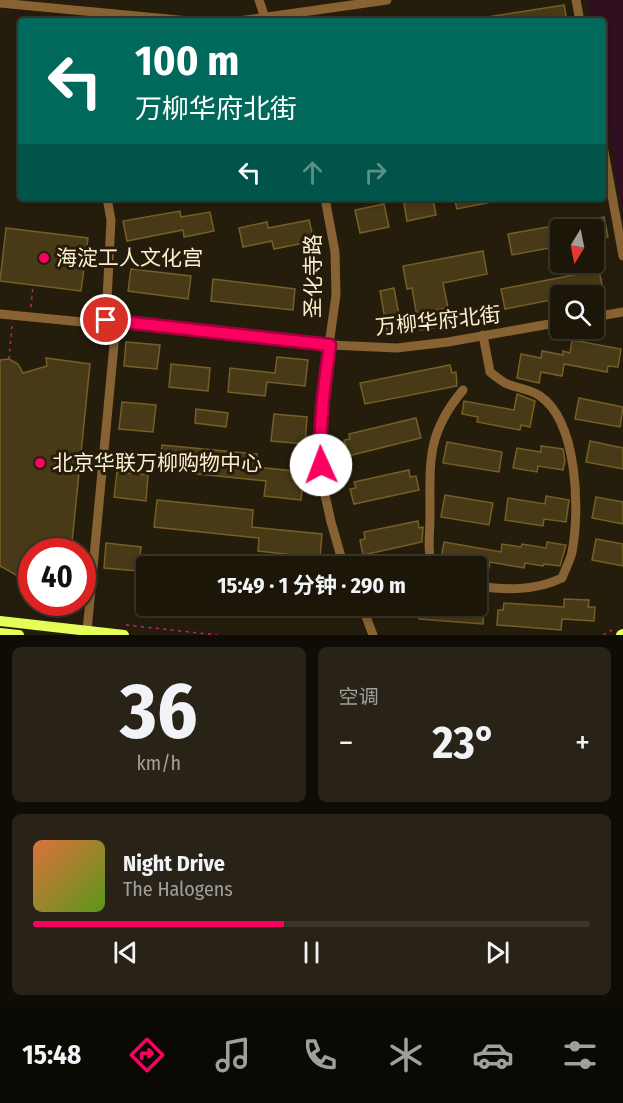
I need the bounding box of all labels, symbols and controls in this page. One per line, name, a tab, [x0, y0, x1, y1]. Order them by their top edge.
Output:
text: 100 m	[135, 36, 239, 86]
icon: left	[36, 42, 114, 120]
text: 万柳华府北街	[135, 93, 297, 125]
icon: left	[233, 156, 266, 189]
icon: ahead	[296, 156, 329, 189]
icon: right	[359, 156, 392, 189]
north arrow	[550, 219, 604, 273]
map controls	[550, 219, 604, 339]
street label: 圣化寺路	[300, 234, 326, 318]
place label: 海淀工人文化宫	[56, 245, 203, 271]
marker: 海淀工人文化宫	[37, 251, 51, 265]
button: search	[550, 285, 604, 339]
pin	[80, 294, 131, 345]
street label: 万柳华府北街	[374, 301, 502, 341]
icon: arrive	[89, 303, 122, 336]
position arrow	[289, 433, 353, 497]
place label: 北京华联万柳购物中心	[52, 450, 262, 476]
marker: 北京华联万柳购物中心	[33, 456, 47, 470]
speed limit sign: 40	[18, 538, 96, 616]
text: 15:49 · 1 分钟 · 290 m	[217, 572, 406, 599]
text: 36	[120, 665, 198, 759]
text: 空调	[339, 685, 379, 709]
text: 23°	[433, 716, 496, 770]
text: −	[339, 723, 353, 763]
text: +	[575, 723, 590, 763]
text: km/h	[136, 751, 181, 775]
text: Night Drive	[123, 850, 225, 877]
text: The Halogens	[123, 877, 233, 901]
icon: previous	[109, 936, 142, 969]
icon: pause	[295, 936, 328, 969]
icon: next	[481, 936, 514, 969]
icon: directions	[126, 1034, 168, 1076]
icon: music	[212, 1034, 254, 1076]
icon: phone	[299, 1034, 341, 1076]
icon: climate	[385, 1034, 427, 1076]
icon: car	[472, 1034, 514, 1076]
icon: filters	[559, 1034, 601, 1076]
text: 15:48	[22, 1039, 81, 1071]

